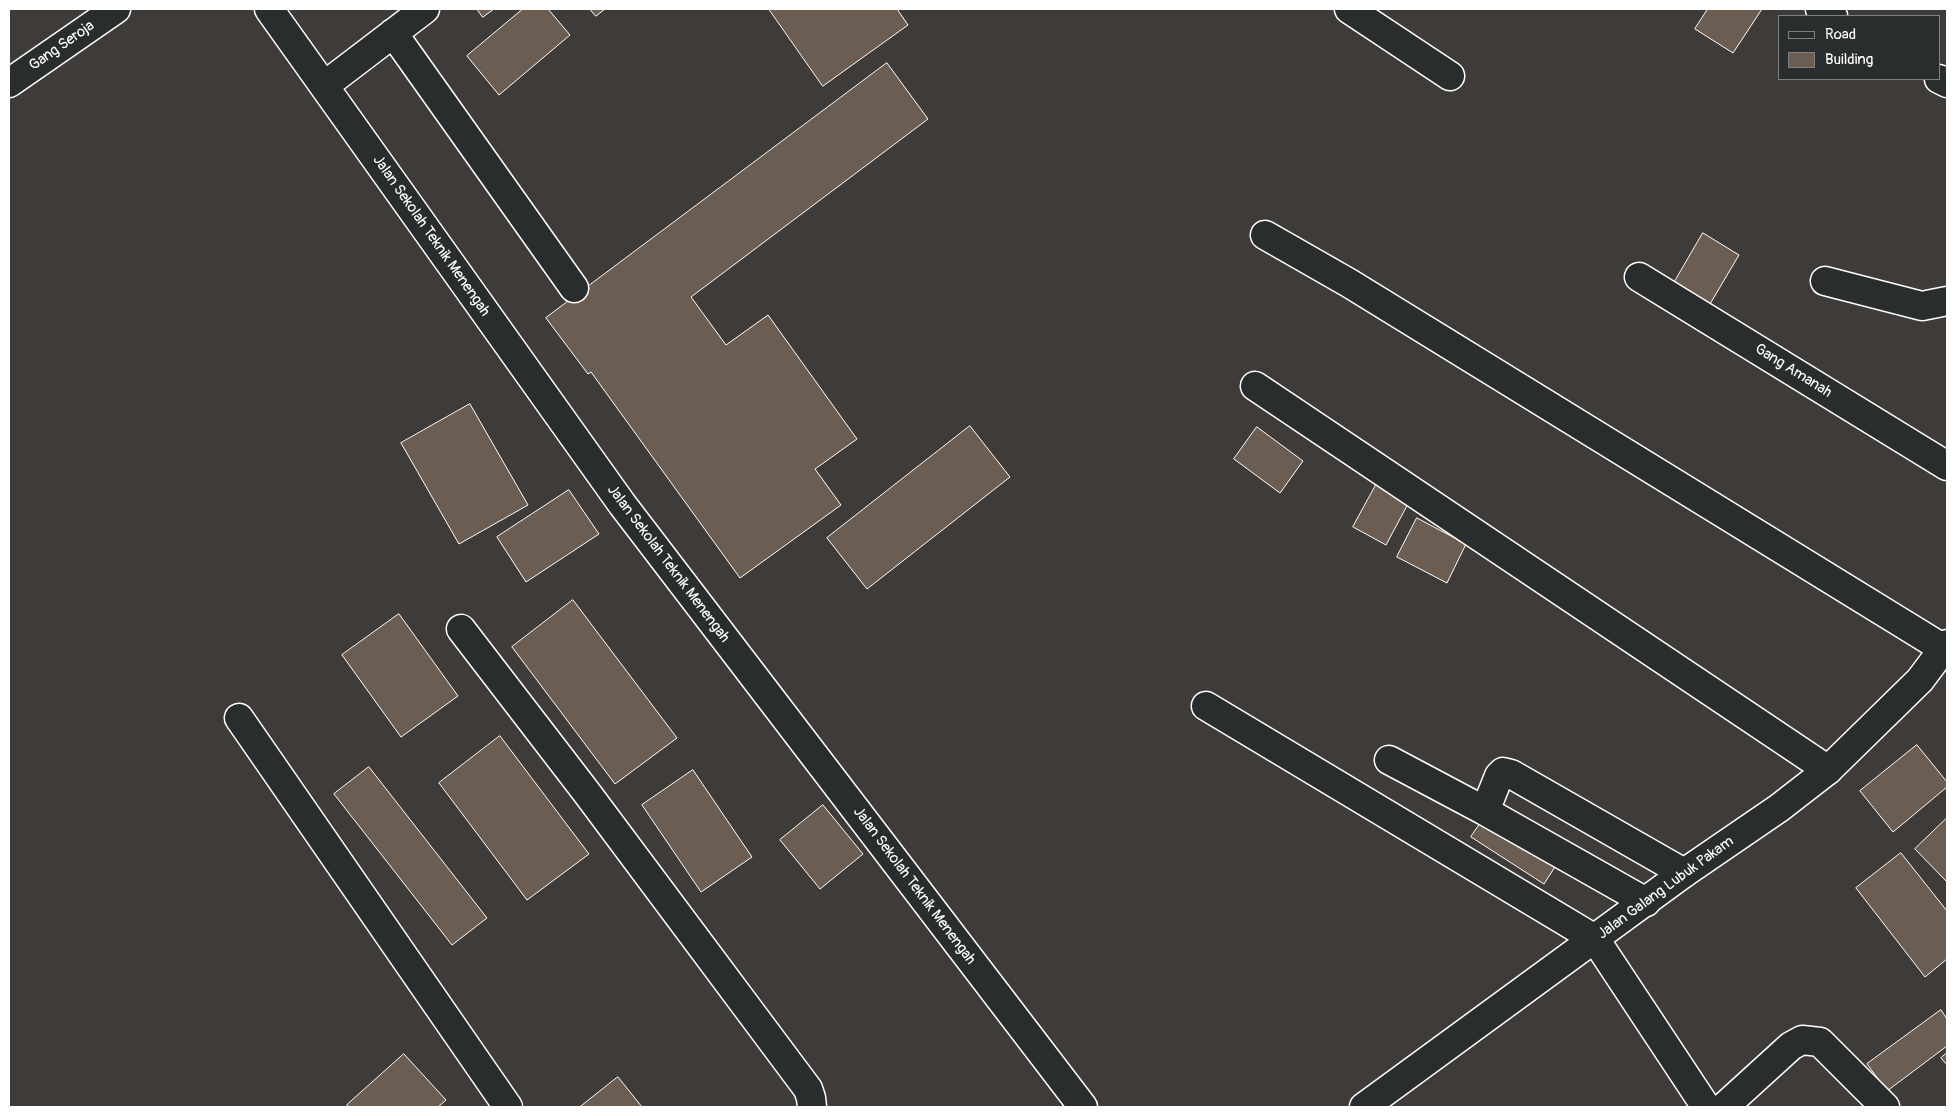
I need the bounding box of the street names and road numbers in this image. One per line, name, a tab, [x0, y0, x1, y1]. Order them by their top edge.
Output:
street label: Gang Seroja	[26, 17, 98, 75]
street label: Jalan Sekolah Teknik Menengah	[368, 152, 494, 320]
street label: Gang Amanah	[1751, 340, 1835, 402]
street label: Jalan Sekolah Teknik Menengah	[603, 482, 733, 646]
street label: Jalan Sekolah Teknik Menengah	[849, 804, 979, 968]
street label: Jalan Galang Lubuk Pakam	[1594, 833, 1738, 943]

